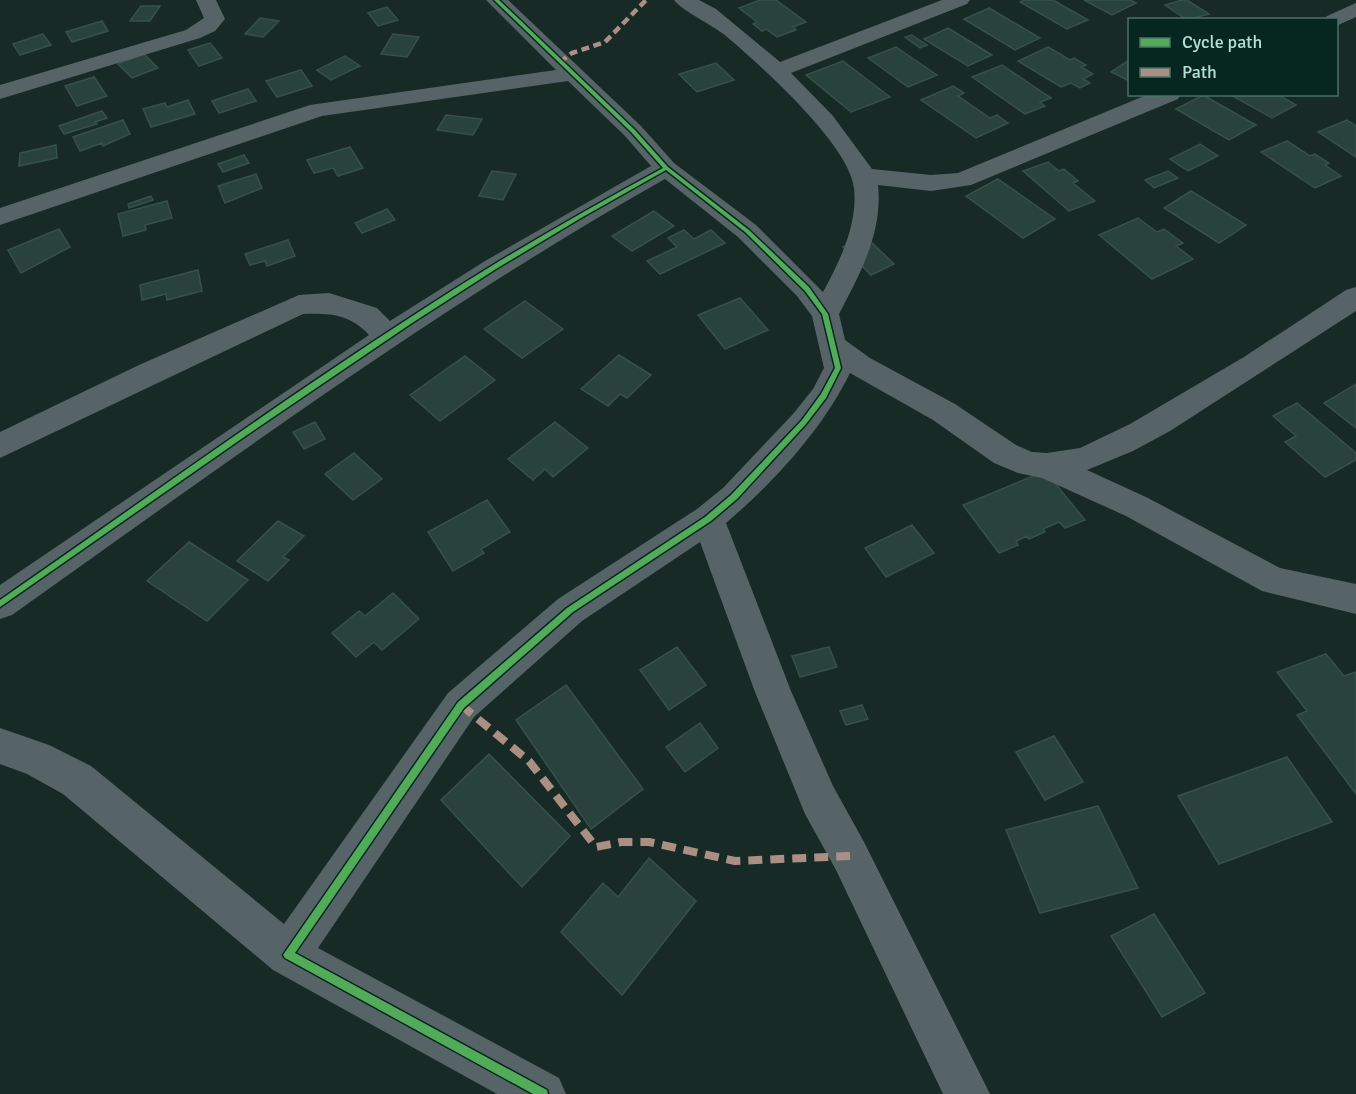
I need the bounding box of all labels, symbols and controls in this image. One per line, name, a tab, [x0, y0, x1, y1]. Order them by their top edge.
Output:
legend	[1128, 18, 1338, 96]
text: Cycle path	[1182, 31, 1262, 53]
text: Path	[1182, 61, 1217, 83]

